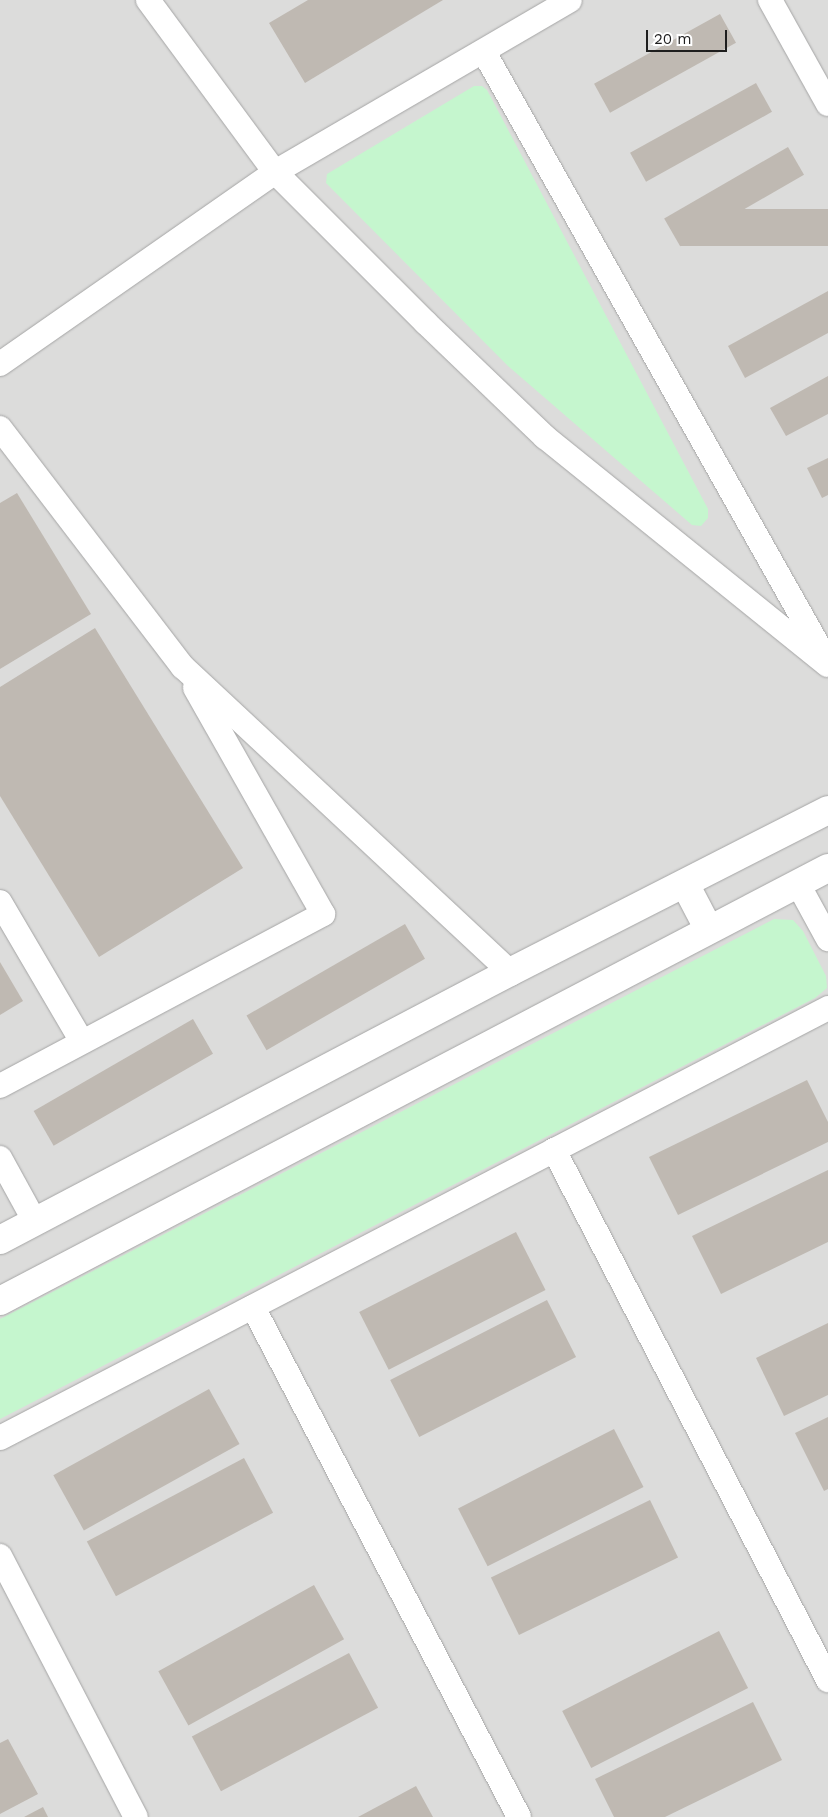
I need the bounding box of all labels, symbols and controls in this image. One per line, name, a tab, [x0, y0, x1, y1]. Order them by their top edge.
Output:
scale bar	[648, 20, 729, 52]
text: 20 m	[654, 30, 692, 48]

